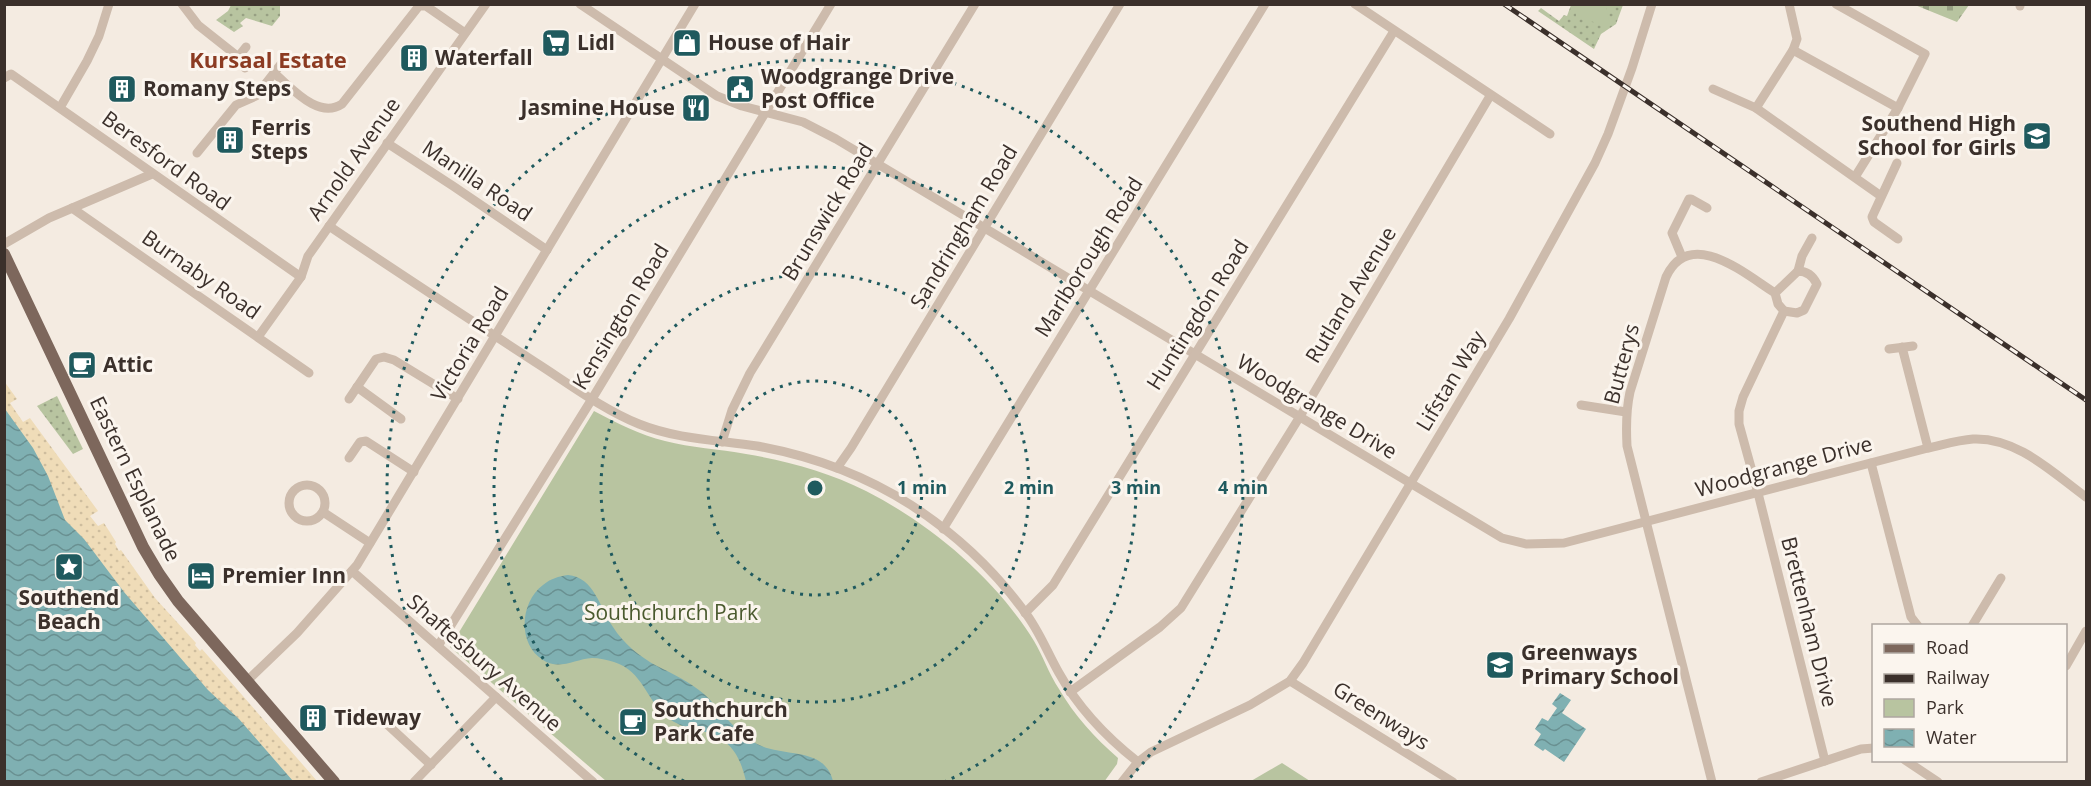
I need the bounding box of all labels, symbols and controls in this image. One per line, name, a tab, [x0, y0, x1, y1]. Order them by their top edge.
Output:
supermarket icon: Lidl	[540, 27, 572, 59]
shop icon: House of Hair	[671, 27, 703, 59]
place label: Lidl	[577, 28, 615, 56]
place label: House of Hair	[708, 28, 851, 56]
building icon: Waterfall	[398, 42, 430, 74]
place label: Waterfall	[435, 43, 533, 71]
district label: Kursaal Estate	[189, 44, 347, 74]
place label: Woodgrange Drive Post Office	[761, 62, 954, 114]
building icon: Romany Steps	[106, 73, 138, 105]
public building icon: Woodgrange Drive Post Office	[724, 73, 756, 105]
place label: Romany Steps	[143, 74, 291, 102]
street label: Arnold Avenue	[300, 91, 406, 225]
restaurant icon: Jasmine House	[680, 92, 712, 124]
place label: Jasmine House	[519, 93, 675, 121]
street label: Beresford Road	[97, 104, 236, 216]
place label: Southend High School for Girls	[1858, 109, 2016, 161]
place label: Ferris Steps	[251, 113, 311, 165]
school or university icon: Southend High School for Girls	[2021, 120, 2053, 152]
building icon: Ferris Steps	[214, 124, 246, 156]
street label: Manilla Road	[417, 133, 538, 227]
street label: Brunswick Road	[775, 137, 879, 286]
street label: Sandringham Road	[903, 139, 1023, 314]
street label: Marlborough Road	[1028, 171, 1149, 342]
street label: Rutland Avenue	[1298, 221, 1402, 368]
street label: Burnaby Road	[137, 223, 266, 325]
street label: Huntingdon Road	[1140, 234, 1255, 395]
street label: Kensington Road	[565, 238, 675, 395]
street label: Victoria Road	[424, 281, 514, 406]
street label: Butterys	[1597, 320, 1645, 407]
street label: Lifstan Way	[1409, 325, 1491, 436]
street label: Woodgrange Drive	[1232, 347, 1403, 465]
cafe icon: Attic	[66, 349, 98, 381]
place label: Attic	[103, 350, 153, 378]
street label: Eastern Esplanade	[84, 391, 188, 566]
street label: Woodgrange Drive	[1692, 429, 1875, 503]
text: 1 min	[897, 475, 947, 499]
text: 2 min	[1004, 475, 1054, 499]
text: 3 min	[1111, 475, 1161, 499]
text: 4 min	[1218, 475, 1268, 499]
centre of rings	[805, 478, 825, 498]
street label: Brettenham Drive	[1775, 534, 1845, 710]
place icon: Southend Beach	[53, 551, 85, 583]
hotel icon: Premier Inn	[185, 560, 217, 592]
place label: Premier Inn	[222, 561, 346, 589]
place label: Southend Beach	[19, 583, 119, 635]
street label: Shaftesbury Avenue	[402, 587, 568, 737]
park label: Southchurch Park	[584, 598, 758, 626]
legend	[1872, 624, 2067, 762]
text: Road	[1926, 635, 1969, 659]
place label: Greenways Primary School	[1521, 638, 1679, 690]
school or university icon: Greenways Primary School	[1484, 649, 1516, 681]
text: Railway	[1926, 665, 1990, 689]
street label: Greenways	[1328, 674, 1435, 756]
place label: Southchurch Park Cafe	[654, 695, 788, 747]
text: Park	[1926, 695, 1964, 719]
building icon: Tideway	[297, 702, 329, 734]
place label: Tideway	[334, 703, 421, 731]
cafe icon: Southchurch Park Cafe	[617, 706, 649, 738]
text: Water	[1926, 725, 1977, 749]

